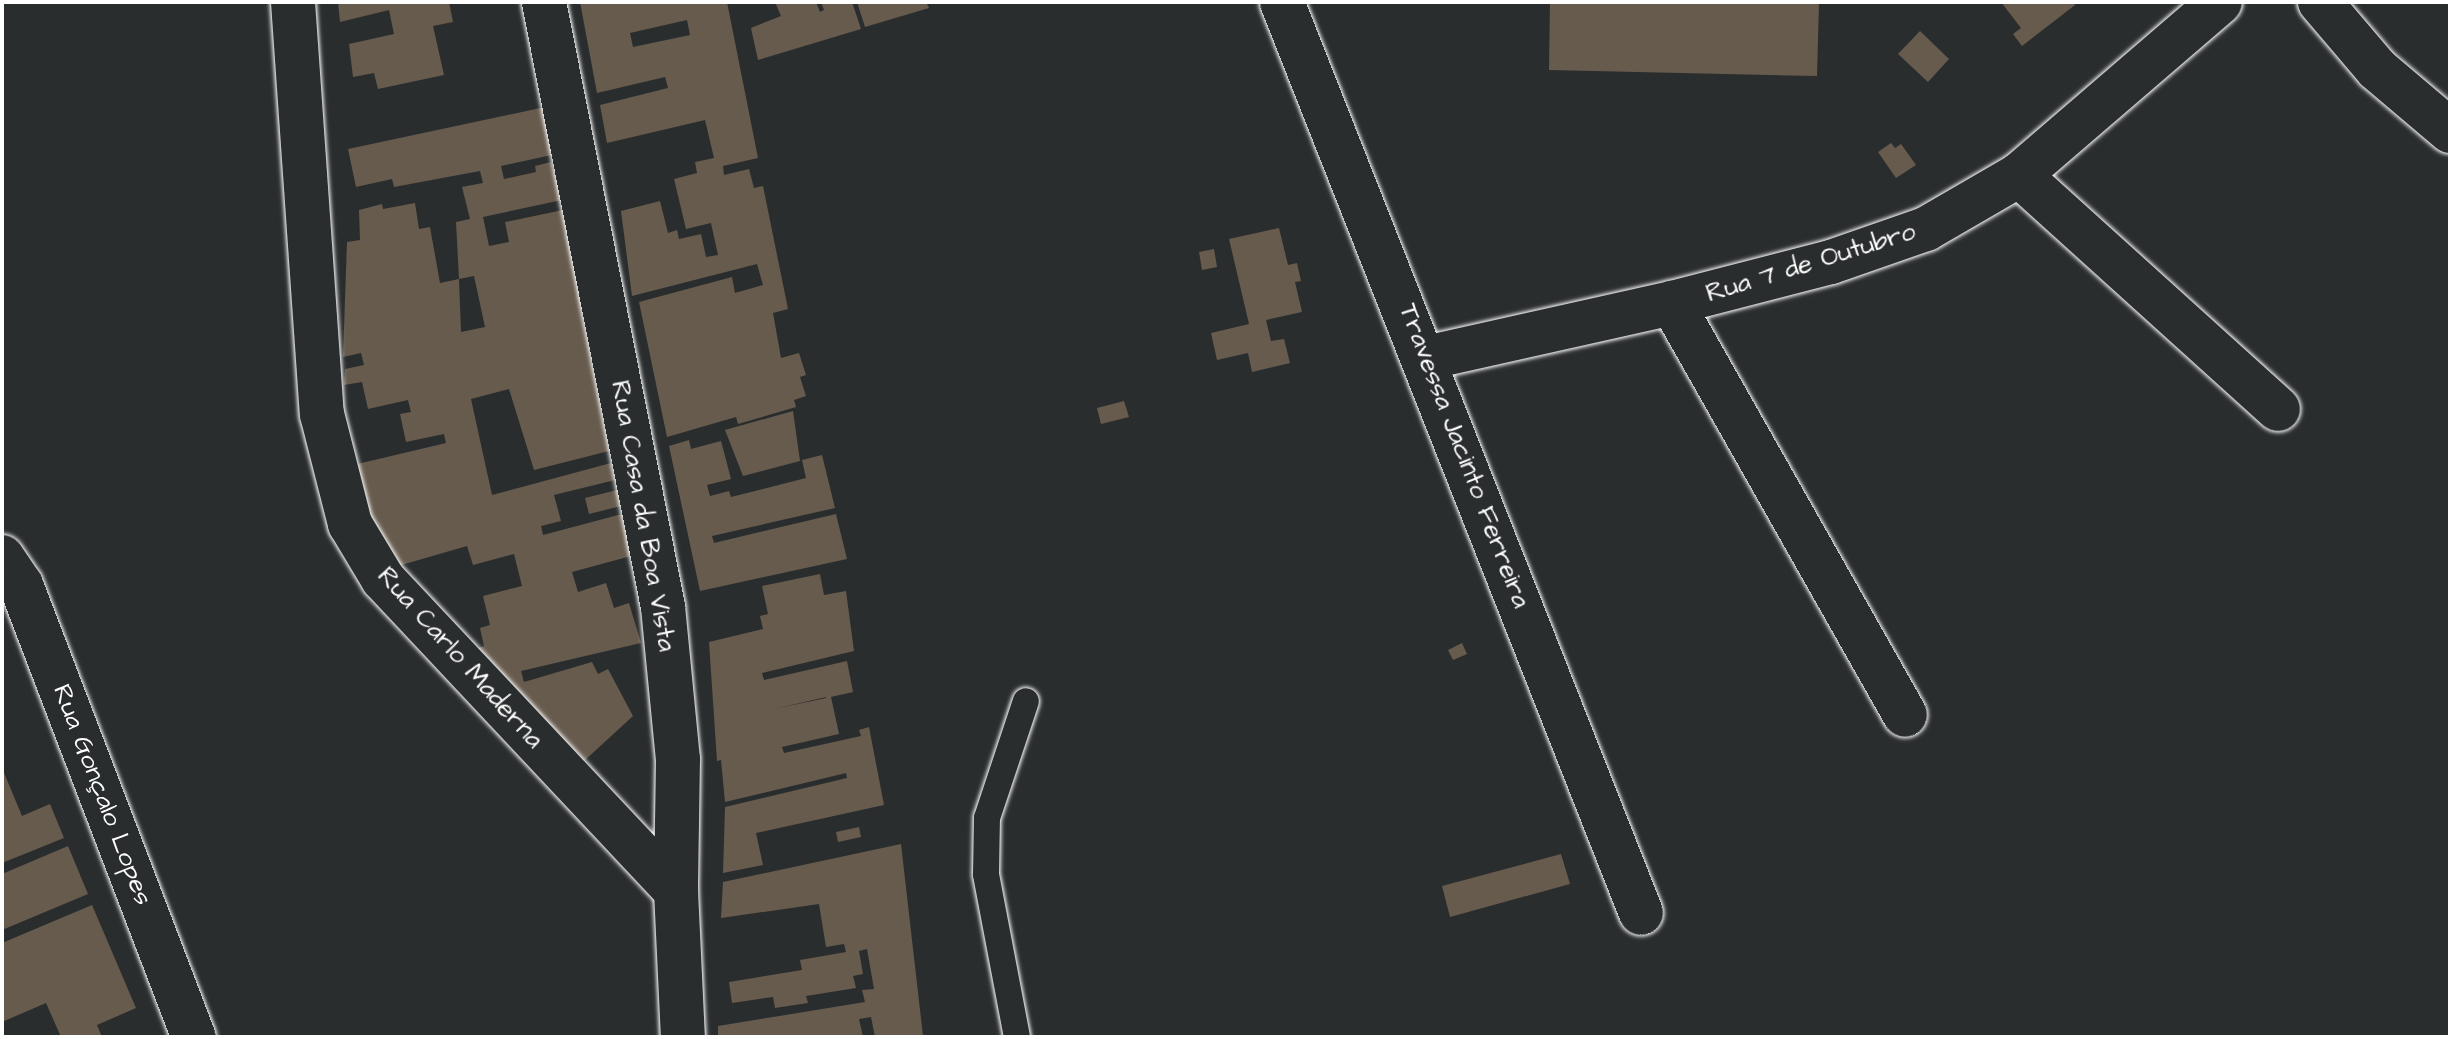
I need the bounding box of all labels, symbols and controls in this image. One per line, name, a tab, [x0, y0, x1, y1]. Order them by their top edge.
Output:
street label: Rua 7 de Outubro	[1702, 216, 1920, 310]
street label: Travessa Jacinto Ferreira	[1392, 299, 1536, 613]
street label: Rua Casa da Boa Vista	[604, 378, 682, 654]
street label: Rua Carlo Maderna	[370, 561, 550, 755]
street label: Rua Gonçalo Lopes	[46, 680, 158, 910]

